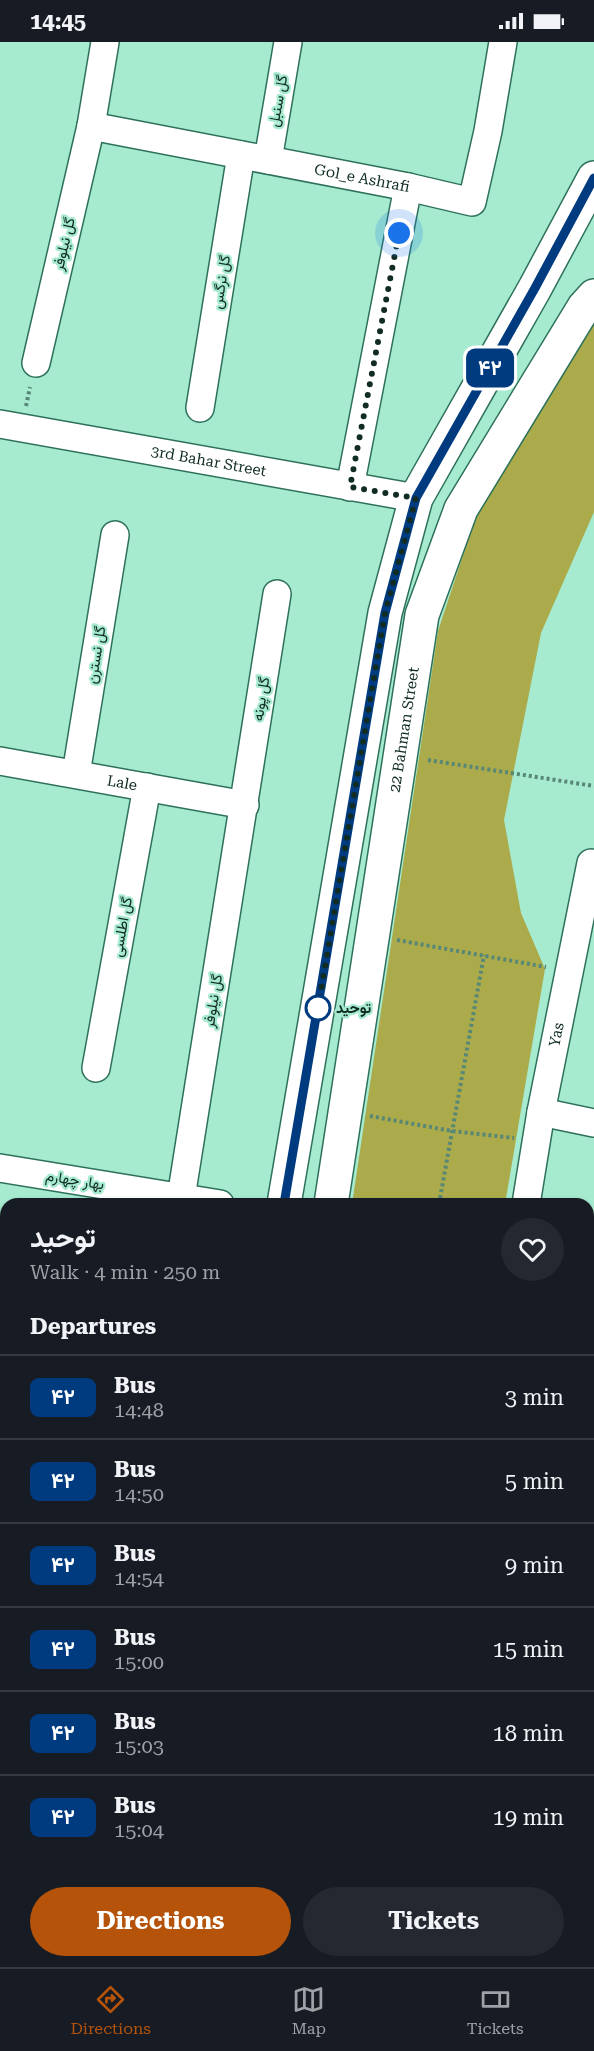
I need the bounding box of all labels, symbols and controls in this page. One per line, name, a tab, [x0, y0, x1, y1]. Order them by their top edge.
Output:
text: 14:45	[30, 9, 86, 34]
street label: گل سنبل	[265, 73, 291, 128]
street label: Gol_e Ashrafi	[313, 160, 411, 196]
street label: گل نیلوفر	[49, 215, 79, 273]
your location	[384, 218, 414, 248]
street label: گل نرگس	[208, 253, 235, 310]
line badge: ۴۲	[463, 348, 517, 388]
text: ۴۲	[478, 356, 502, 380]
street label: 3rd Bahar Street	[150, 442, 268, 480]
street label: گل نسترن	[83, 624, 110, 685]
street label: 22 Bahman Street	[386, 665, 423, 794]
street label: گل پونه	[249, 675, 274, 723]
street label: Lale	[105, 771, 139, 794]
street label: گل اطلسی	[108, 895, 137, 959]
street label: گل نیلوفر	[200, 972, 226, 1030]
marker: توحید	[305, 995, 331, 1021]
place label: توحید	[336, 999, 372, 1017]
street label: Yas	[545, 1021, 568, 1048]
street label: بهار چهارم	[44, 1166, 106, 1194]
button: heart	[501, 1218, 564, 1281]
text: توحید	[30, 1221, 96, 1254]
text: Walk · 4 min · 250 m	[30, 1260, 220, 1284]
text: Departures	[30, 1314, 156, 1339]
text: Bus	[114, 1373, 156, 1398]
text: ۴۲	[51, 1385, 75, 1409]
text: 3 min	[505, 1385, 564, 1410]
text: 14:48	[114, 1398, 164, 1422]
text: Bus	[114, 1457, 156, 1482]
text: ۴۲	[51, 1469, 75, 1493]
text: 5 min	[505, 1469, 564, 1494]
text: 14:50	[114, 1482, 164, 1506]
text: Bus	[114, 1541, 156, 1566]
text: ۴۲	[51, 1553, 75, 1577]
text: 9 min	[505, 1553, 564, 1578]
text: 14:54	[114, 1566, 164, 1590]
text: Bus	[114, 1625, 156, 1650]
text: ۴۲	[51, 1637, 75, 1661]
text: 15 min	[493, 1637, 564, 1662]
text: 15:00	[114, 1650, 164, 1674]
text: Bus	[114, 1709, 156, 1734]
text: ۴۲	[51, 1721, 75, 1745]
text: 18 min	[493, 1721, 564, 1746]
text: 15:03	[114, 1734, 164, 1758]
text: Bus	[114, 1793, 156, 1818]
text: ۴۲	[51, 1805, 75, 1829]
text: 19 min	[493, 1805, 564, 1830]
text: 15:04	[114, 1818, 164, 1842]
button: Directions	[30, 1887, 291, 1956]
button: Tickets	[303, 1887, 564, 1956]
tab: Directions	[70, 1983, 151, 2038]
tab: Map	[292, 1983, 326, 2038]
tab: Tickets	[467, 1983, 524, 2038]

